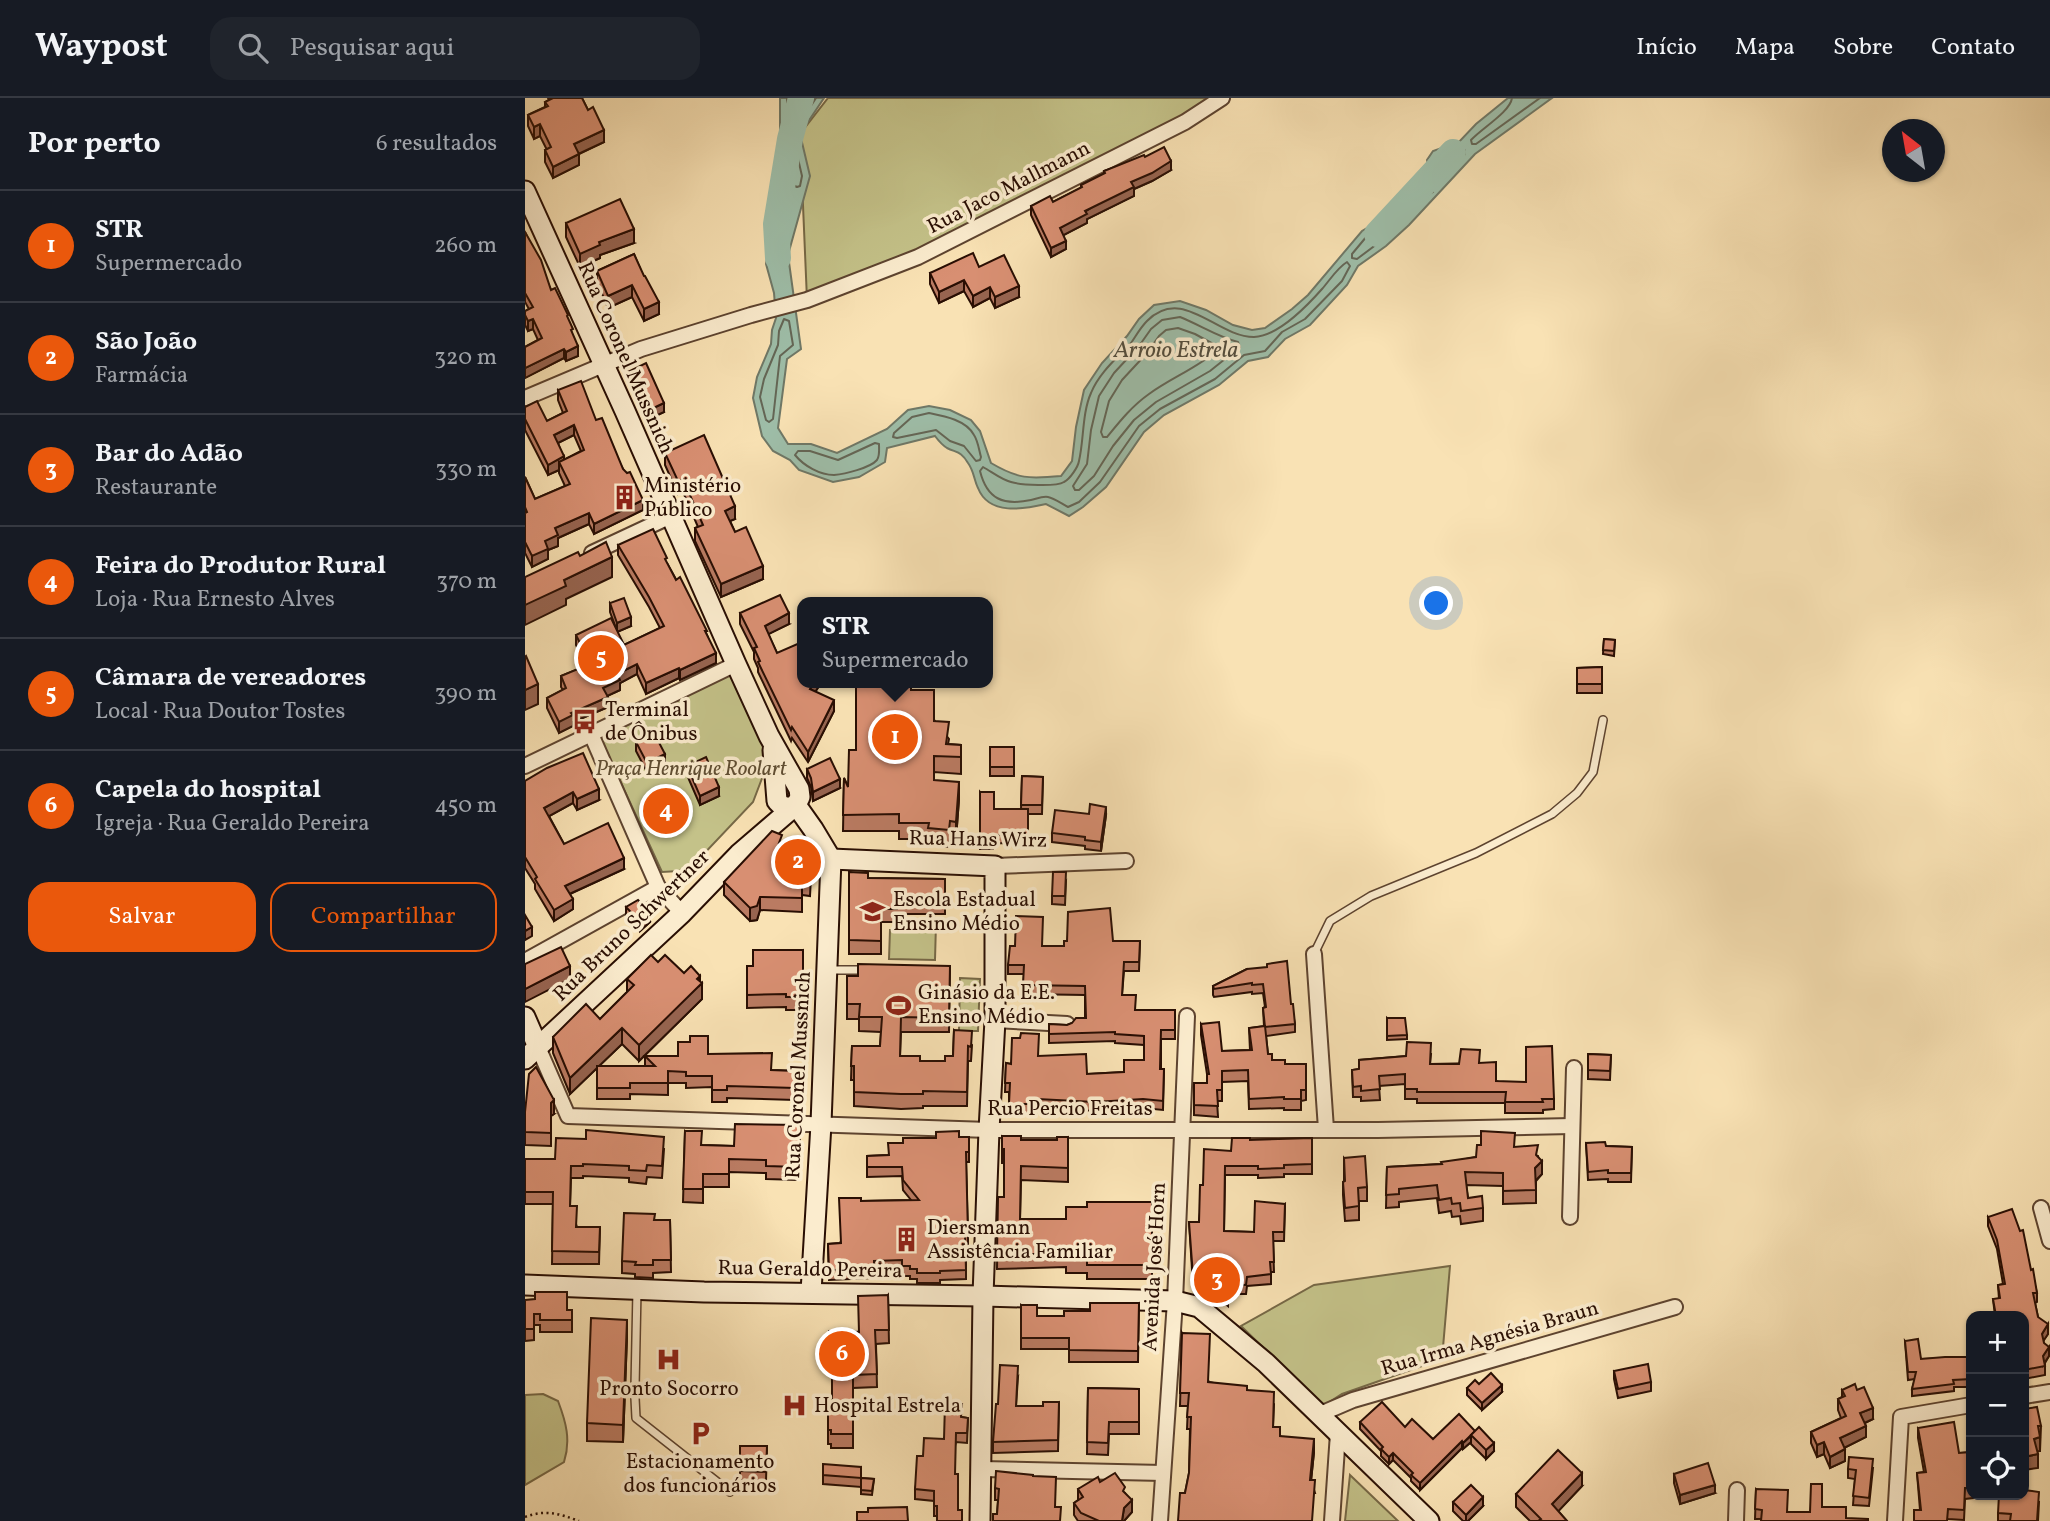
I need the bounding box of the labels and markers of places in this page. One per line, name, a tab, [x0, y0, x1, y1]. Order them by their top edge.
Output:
place label: Ministério Público	[644, 472, 741, 525]
building icon: Ministério Público	[610, 484, 638, 512]
pin: 5	[578, 632, 624, 684]
place label: Terminal de Ônibus	[605, 696, 698, 749]
bus stop icon: Terminal de Ônibus	[571, 708, 599, 736]
pin: 1	[872, 711, 918, 763]
pin: 4	[643, 785, 689, 837]
pin: 2	[775, 836, 821, 888]
place label: Escola Estadual Ensino Médio	[893, 886, 1036, 939]
school or university icon: Escola Estadual Ensino Médio	[859, 898, 887, 926]
place label: Ginásio da E.E. Ensino Médio	[918, 979, 1055, 1032]
sports icon: Ginásio da E.E. Ensino Médio	[884, 991, 912, 1019]
place label: Diersmann Assistência Familiar	[927, 1214, 1113, 1267]
building icon: Diersmann Assistência Familiar	[893, 1226, 921, 1254]
pin: 3	[1194, 1254, 1240, 1306]
pin: 6	[819, 1328, 865, 1380]
hospital icon: Pronto Socorro	[655, 1346, 683, 1374]
place label: Pronto Socorro	[599, 1375, 739, 1404]
hospital icon: Hospital Estrela	[780, 1392, 808, 1420]
place label: Hospital Estrela	[814, 1392, 961, 1421]
parking icon: Estacionamento dos funcionários	[686, 1419, 714, 1447]
place label: Estacionamento dos funcionários	[624, 1448, 776, 1501]

